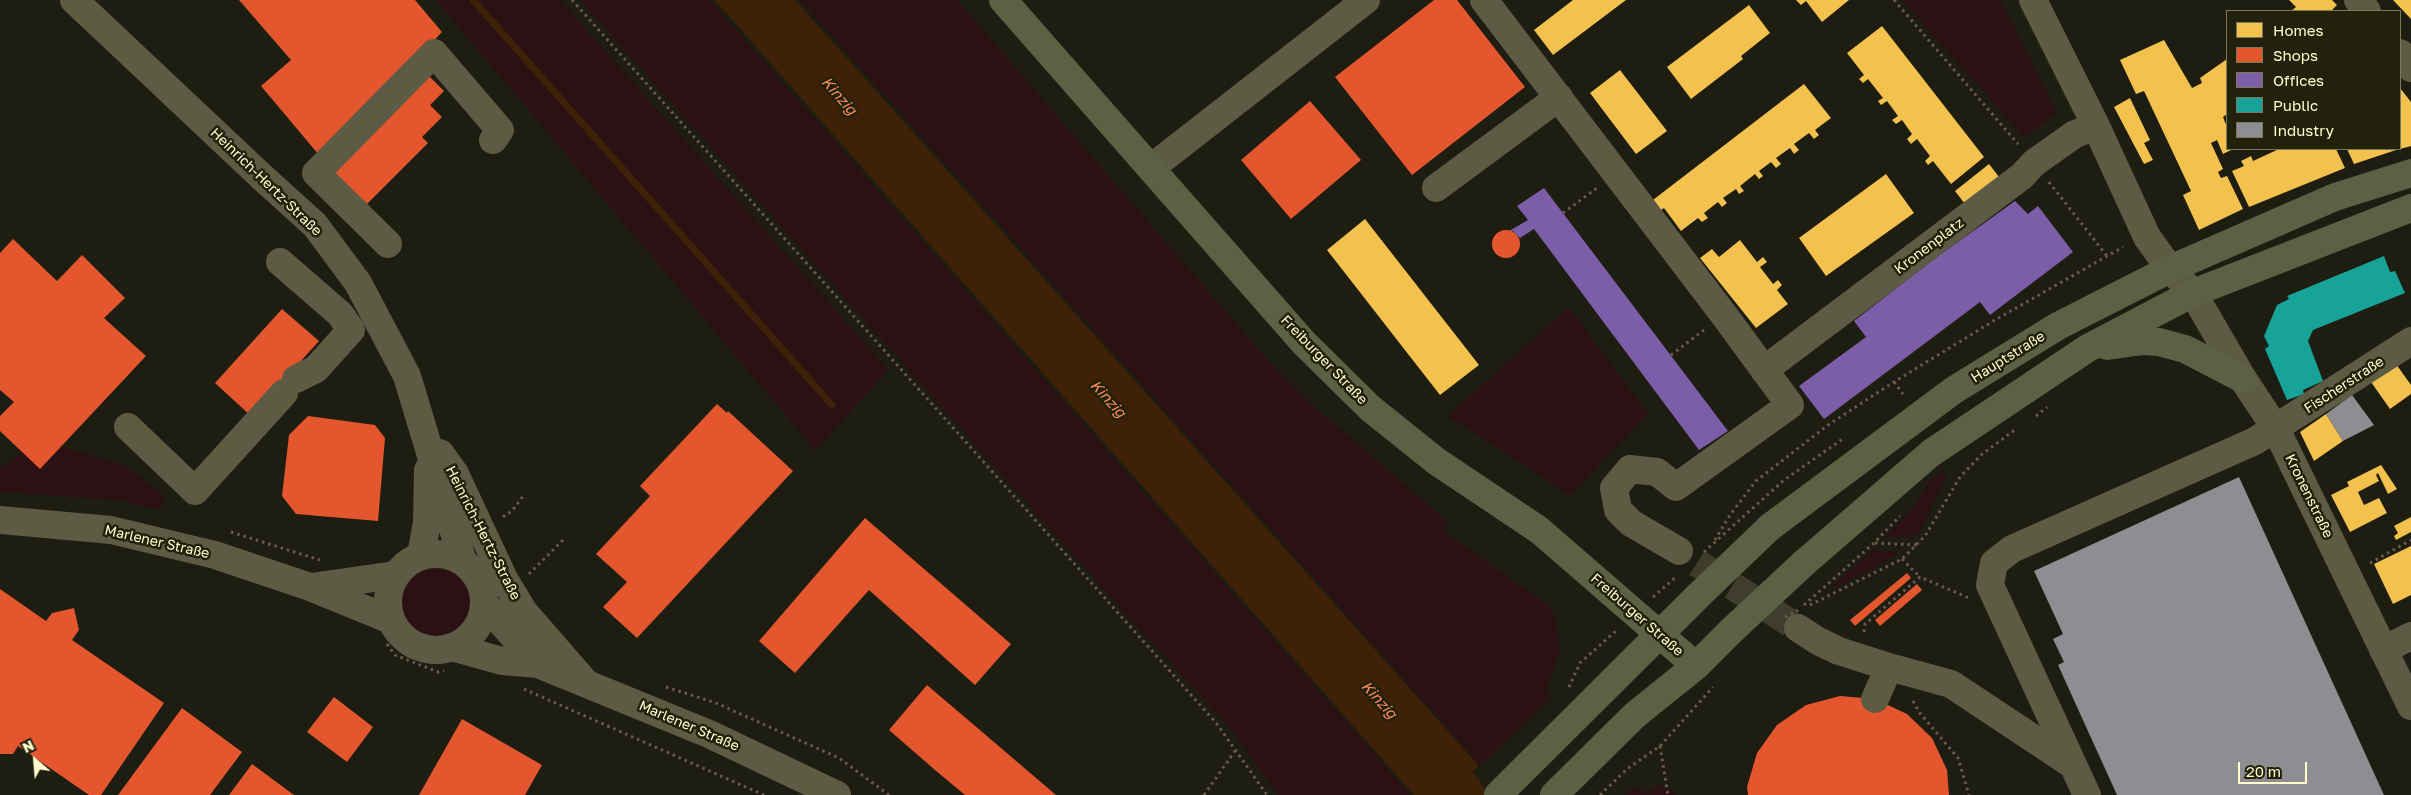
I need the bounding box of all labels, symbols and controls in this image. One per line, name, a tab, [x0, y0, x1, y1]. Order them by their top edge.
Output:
legend	[2226, 10, 2401, 150]
text: Homes	[2273, 21, 2323, 39]
text: Shops	[2273, 46, 2318, 64]
text: Offices	[2273, 71, 2324, 89]
water label: Kinzig	[818, 73, 860, 119]
text: Public	[2273, 96, 2318, 114]
text: Industry	[2273, 121, 2334, 139]
street label: Heinrich-Hertz-Straße	[207, 124, 325, 240]
street label: Kronenplatz	[1891, 214, 1967, 278]
street label: Freiburger Straße	[1277, 312, 1371, 408]
street label: Hauptstraße	[1968, 328, 2048, 386]
street label: Fischerstraße	[2301, 353, 2387, 417]
water label: Kinzig	[1086, 376, 1130, 422]
street label: Kronenstraße	[2281, 451, 2337, 541]
street label: Heinrich-Hertz-Straße	[442, 463, 524, 603]
street label: Marlener Straße	[103, 522, 211, 562]
street label: Freiburger Straße	[1587, 570, 1687, 660]
water label: Kinzig	[1357, 677, 1401, 723]
street label: Marlener Straße	[636, 697, 742, 755]
north arrow	[10, 735, 60, 785]
text: N	[19, 736, 37, 756]
scale bar	[2241, 752, 2310, 784]
text: 20 m	[2246, 762, 2281, 780]

